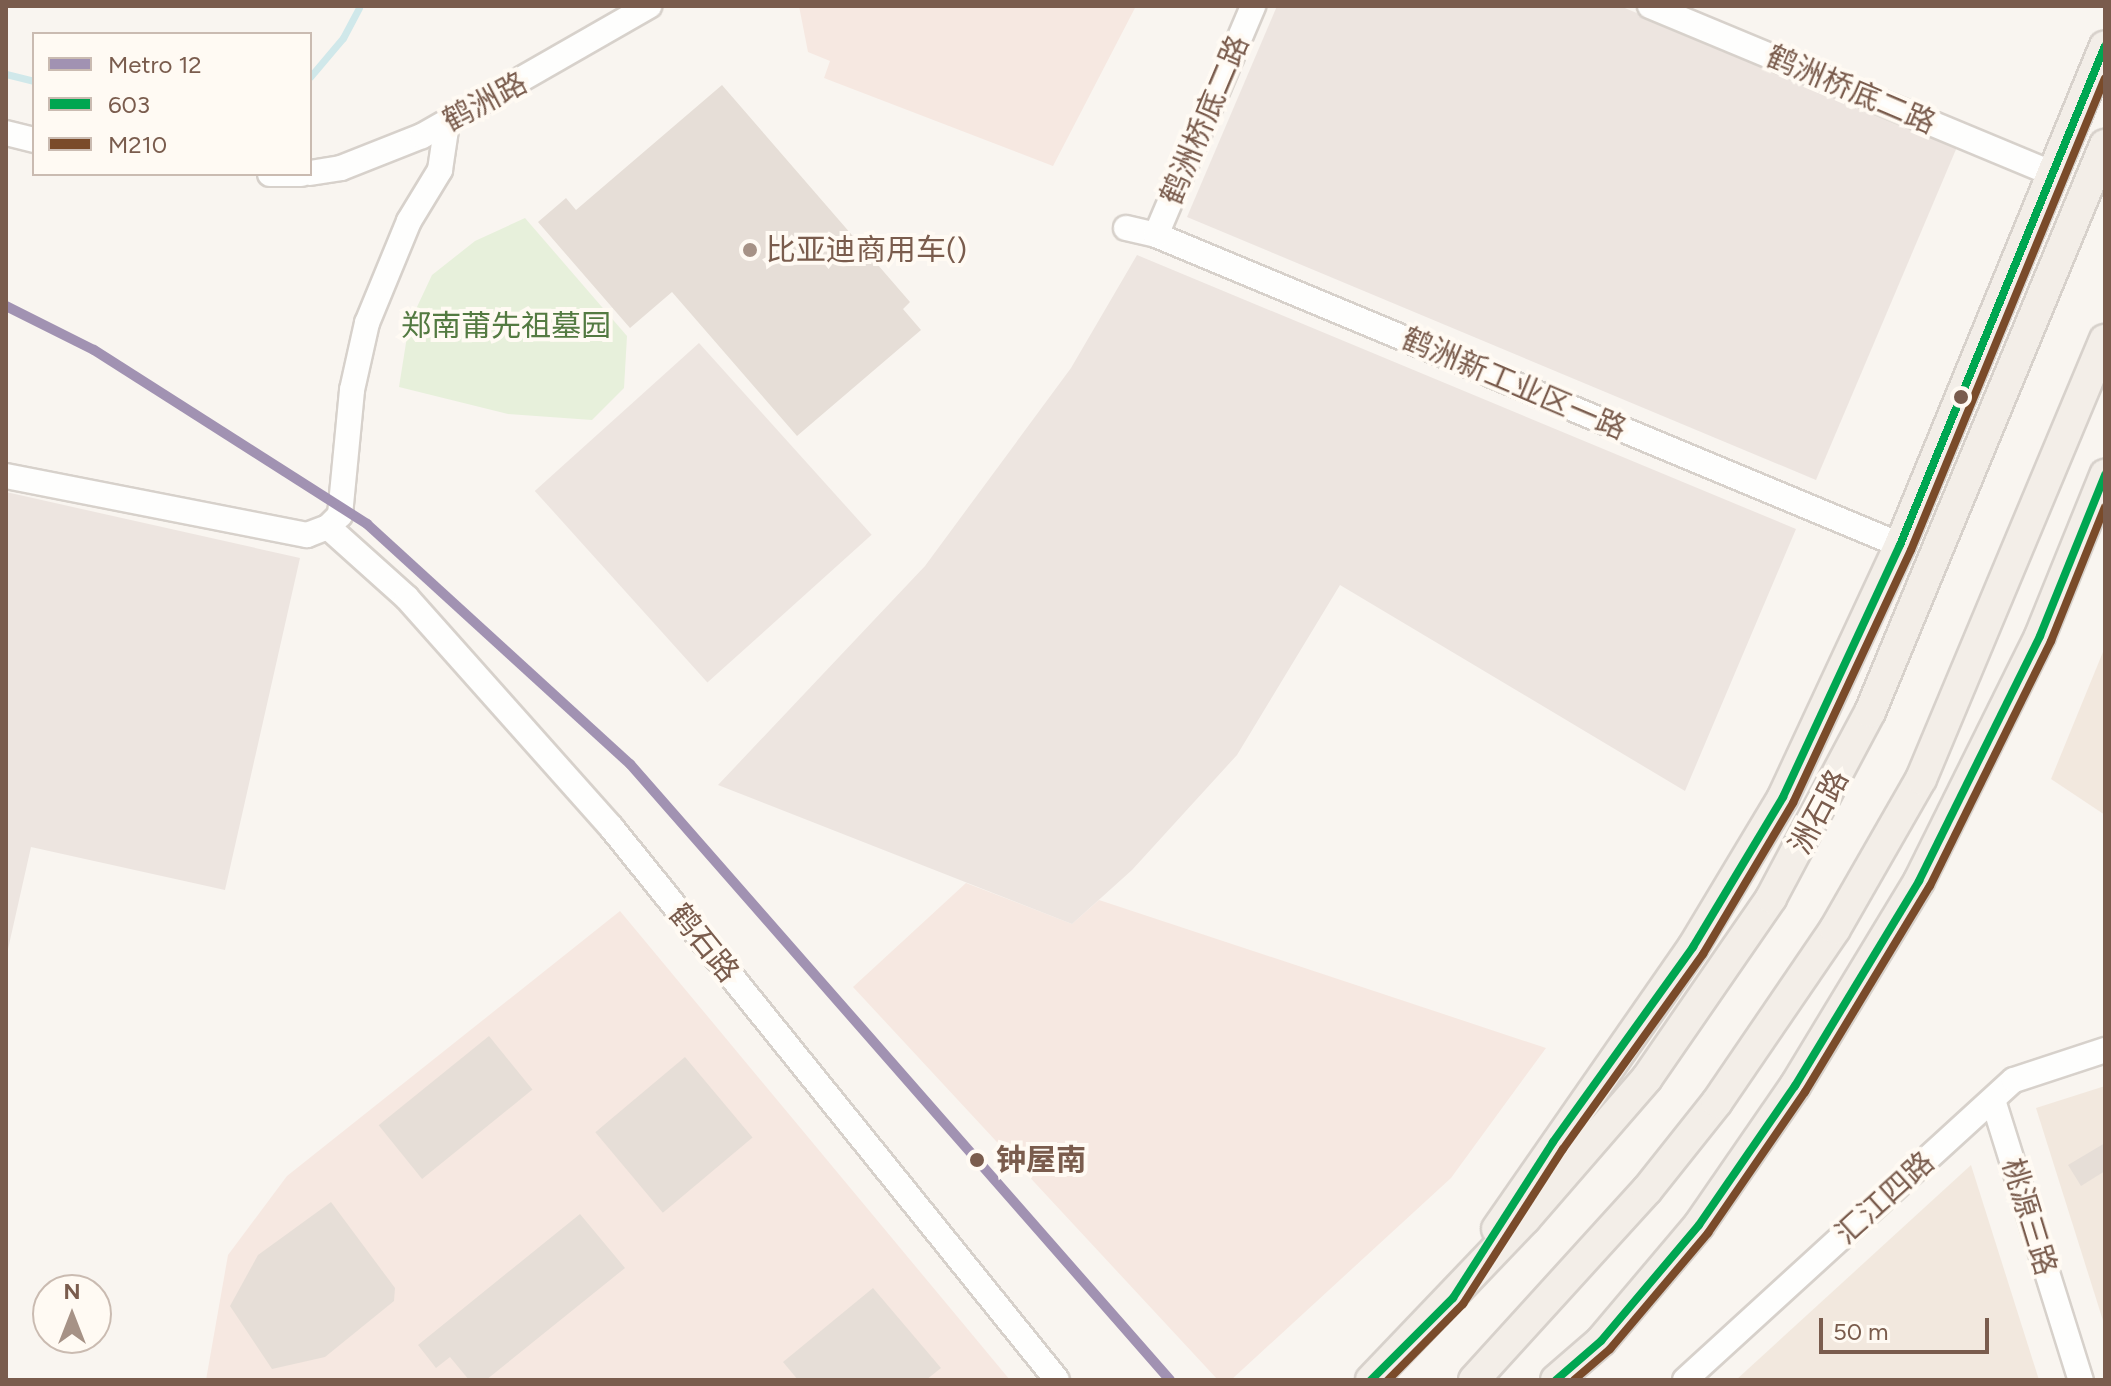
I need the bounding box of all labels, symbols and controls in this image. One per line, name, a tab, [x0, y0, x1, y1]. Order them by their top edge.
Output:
street label: 鹤洲桥底二路	[1153, 30, 1257, 210]
legend	[32, 32, 312, 176]
street label: 鹤洲桥底二路	[1761, 38, 1941, 142]
text: Metro 12	[108, 50, 202, 79]
street label: 鹤洲路	[437, 65, 533, 139]
text: 603	[108, 90, 150, 119]
text: M210	[108, 130, 167, 159]
place label: 比亚迪商用车()	[766, 232, 967, 268]
marker: 比亚迪商用车()	[741, 241, 759, 259]
park label: 郑南莆先祖墓园	[401, 308, 611, 344]
street label: 鹤洲新工业区一路	[1397, 321, 1631, 447]
unlabelled marker	[1953, 389, 1969, 405]
street label: 洲石路	[1782, 764, 1856, 860]
street label: 鹤石路	[662, 897, 746, 989]
place label: 钟屋南	[996, 1142, 1086, 1178]
street label: 汇江四路	[1828, 1144, 1942, 1252]
marker: 钟屋南	[965, 1148, 989, 1172]
street label: 桃源三路	[1994, 1154, 2064, 1280]
north arrow	[32, 1274, 112, 1354]
text: N	[63, 1278, 81, 1305]
scale bar	[1823, 1302, 1993, 1352]
text: 50 m	[1833, 1317, 1889, 1346]

